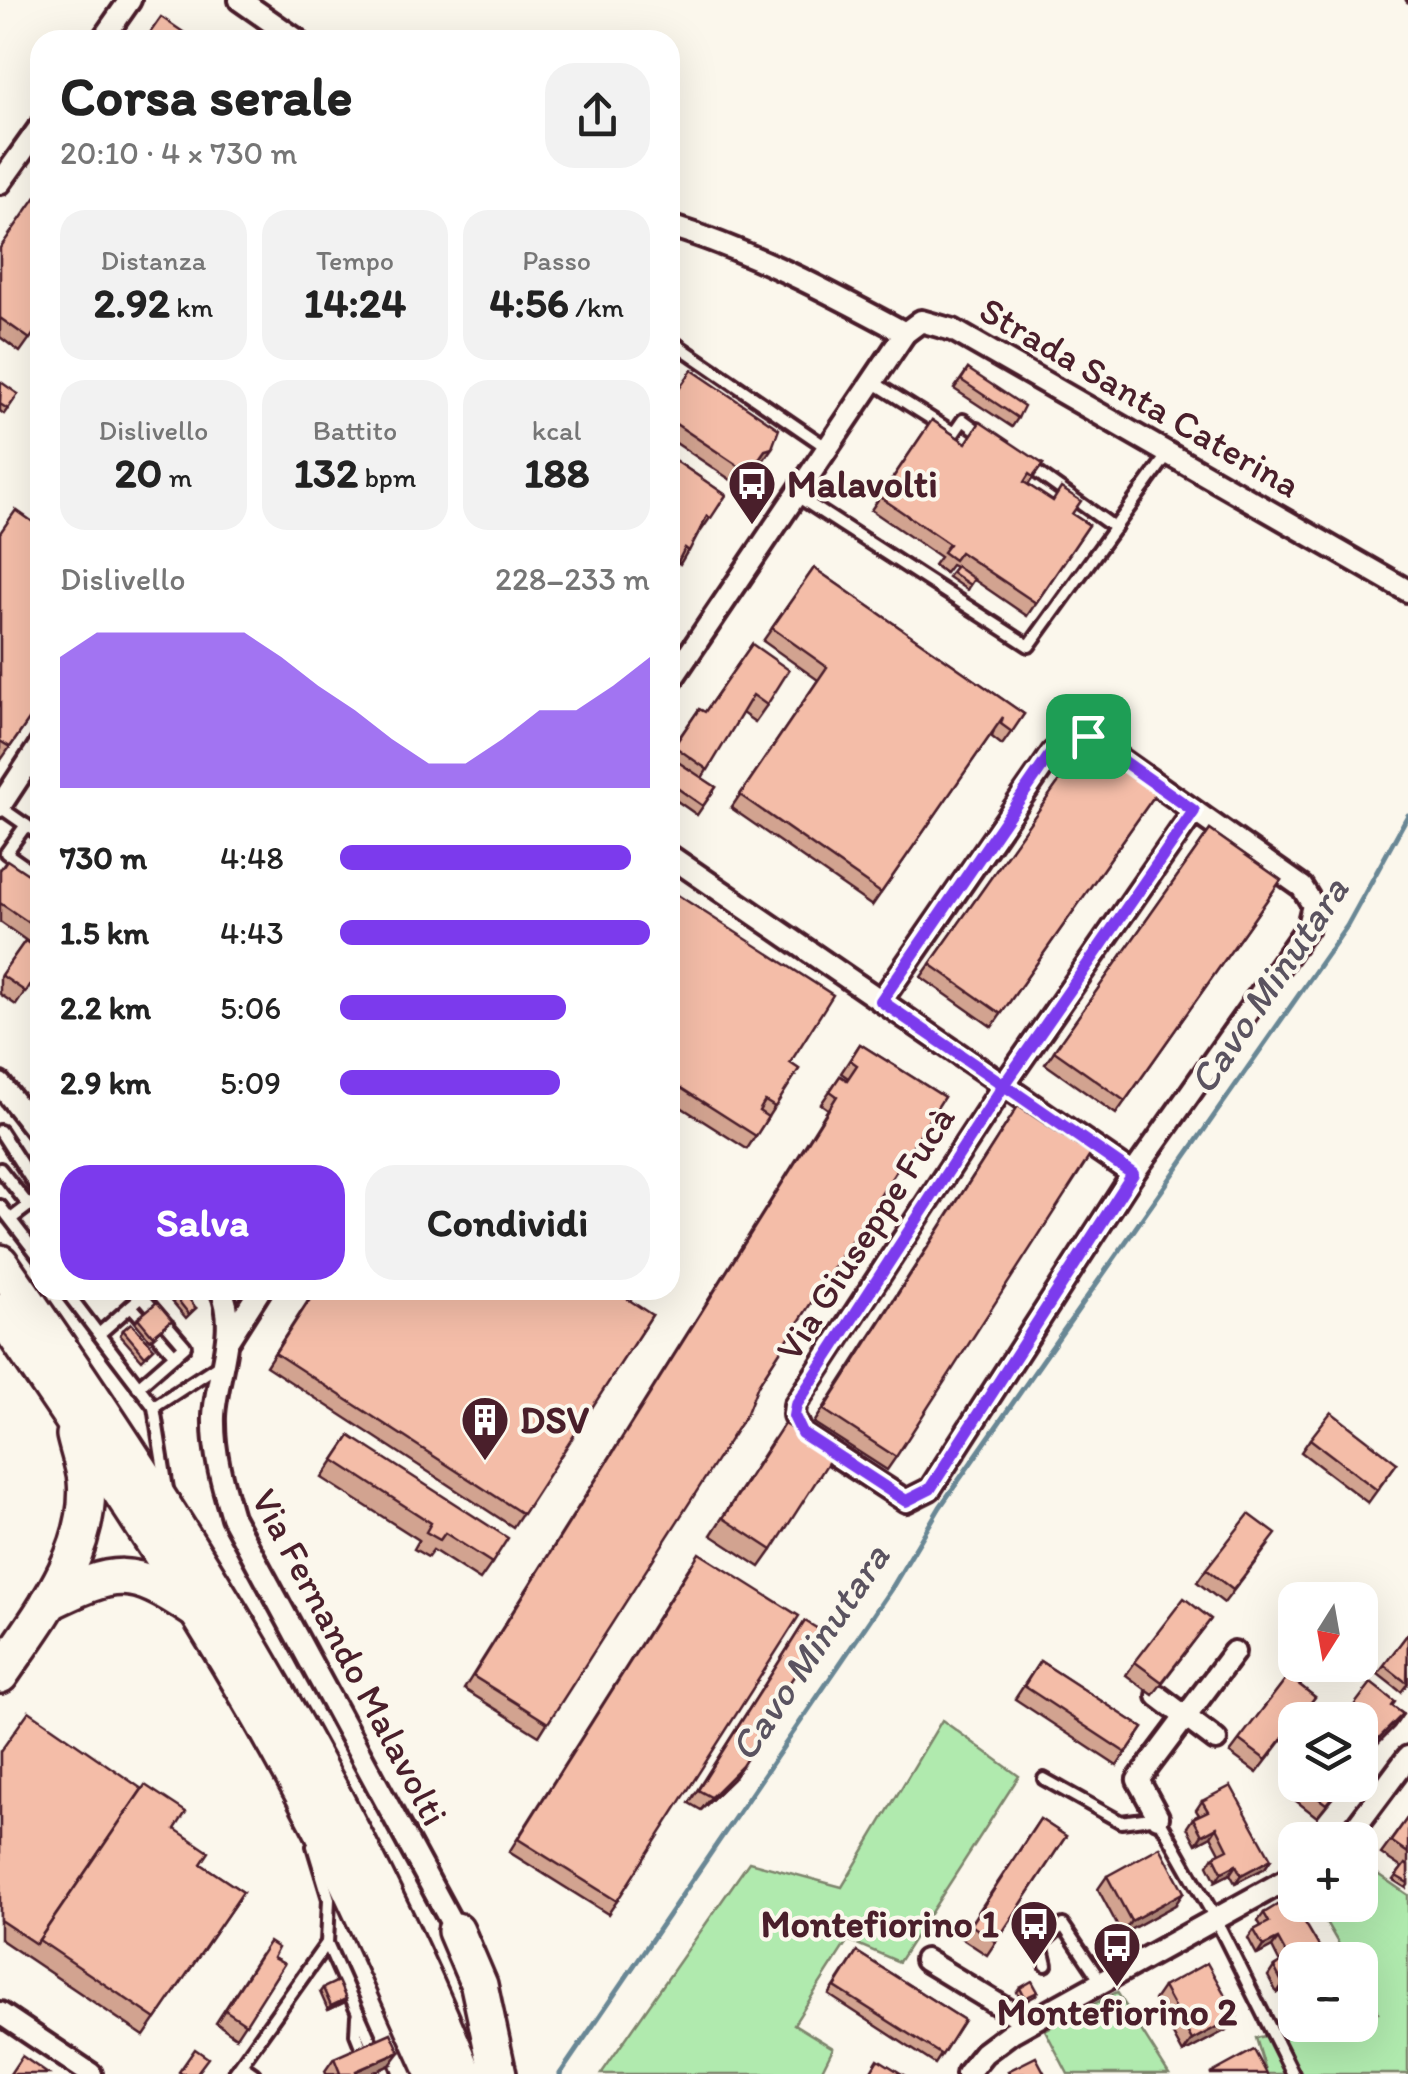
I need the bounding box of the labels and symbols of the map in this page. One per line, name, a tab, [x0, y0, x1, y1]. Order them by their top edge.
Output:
street label: Strada Santa Caterina	[972, 287, 1308, 507]
bus stop icon: Malavolti	[726, 458, 778, 526]
place label: Malavolti	[787, 461, 938, 507]
pin	[1046, 694, 1131, 779]
water label: Cavo Minutara	[1178, 867, 1358, 1103]
street label: Via Giuseppe Fucà	[765, 1097, 965, 1369]
building icon: DSV	[459, 1394, 511, 1462]
place label: DSV	[520, 1397, 590, 1443]
street label: Via Fernando Malavolti	[242, 1481, 458, 1833]
water label: Cavo Minutara	[719, 1534, 899, 1770]
north arrow	[1278, 1582, 1378, 1682]
bus stop icon: Montefiorino 1	[1008, 1898, 1060, 1966]
place label: Montefiorino 1	[761, 1901, 999, 1947]
bus stop icon: Montefiorino 2	[1091, 1920, 1143, 1988]
place label: Montefiorino 2	[997, 1989, 1237, 2035]

